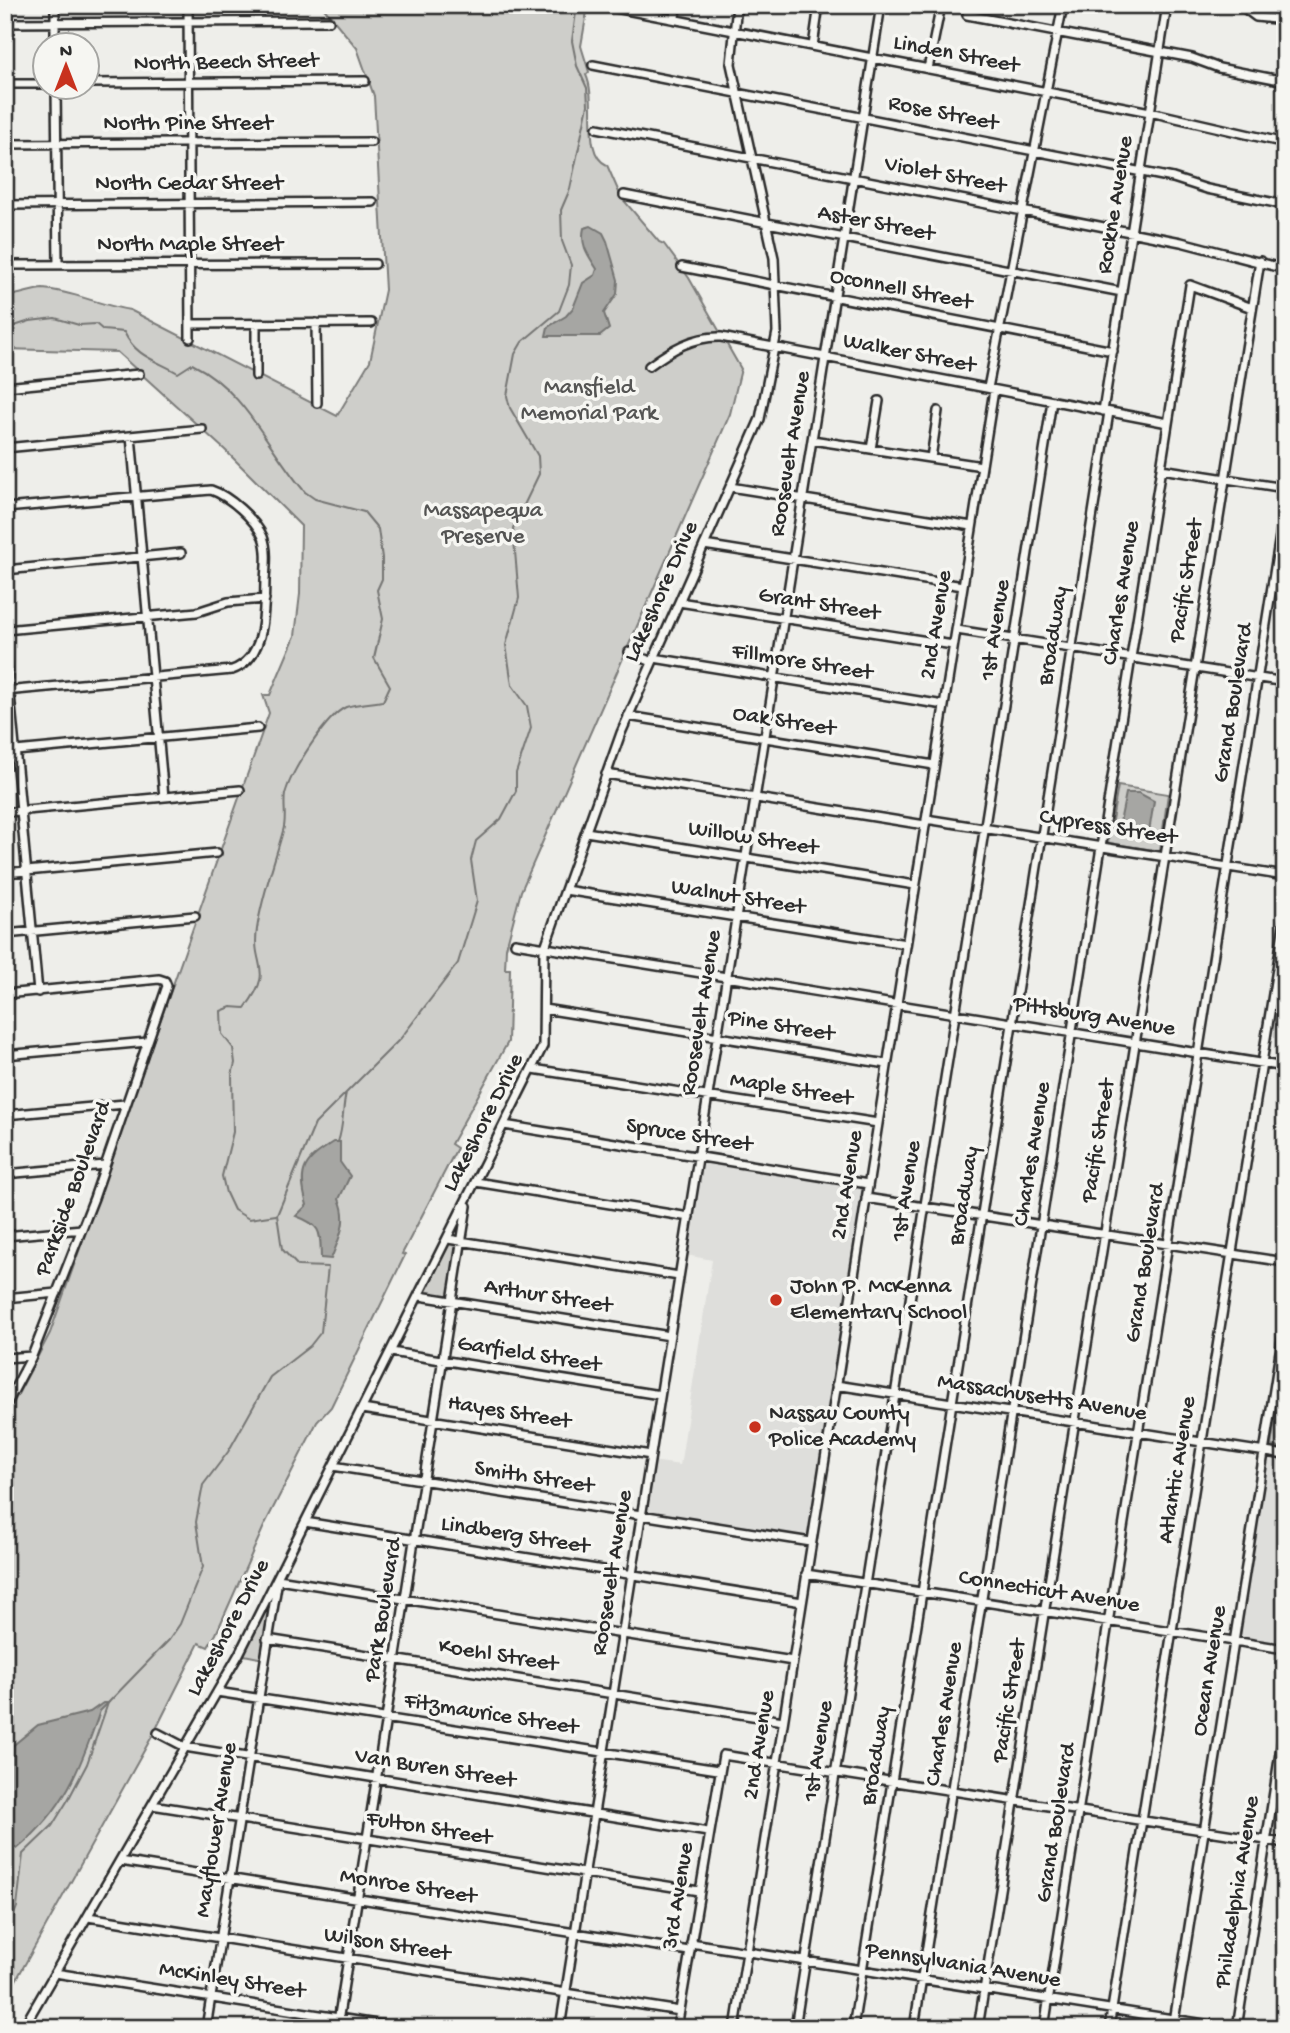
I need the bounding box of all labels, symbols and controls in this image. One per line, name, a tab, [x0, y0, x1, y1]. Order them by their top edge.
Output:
street label: Linden Street	[891, 30, 1023, 81]
north arrow	[32, 32, 102, 102]
text: N	[60, 41, 72, 64]
street label: North Beech Street	[133, 48, 320, 78]
street label: Rose Street	[886, 90, 1002, 138]
street label: North Pine Street	[103, 111, 274, 138]
street label: Rockne Avenue	[1092, 133, 1140, 276]
street label: Violet Street	[881, 151, 1009, 201]
street label: North Cedar Street	[95, 171, 284, 198]
street label: Aster Street	[815, 199, 938, 249]
street label: North Maple Street	[97, 232, 285, 259]
street label: Oconnell Street	[828, 263, 976, 317]
street label: Walker Street	[840, 328, 979, 380]
street label: Roosevelt Avenue	[765, 368, 818, 539]
park label: Mansfield Memorial Park	[521, 375, 660, 428]
park label: Massapequa Preserve	[424, 498, 544, 551]
street label: Lakeshore Drive	[619, 516, 706, 667]
street label: Pacific Street	[1164, 516, 1210, 646]
street label: Charles Avenue	[1097, 518, 1147, 667]
street label: 2nd Avenue	[915, 567, 959, 682]
street label: 1st Avenue	[975, 577, 1017, 683]
street label: Grant Street	[756, 582, 883, 628]
street label: Broadway	[1033, 585, 1075, 688]
street label: Grand Boulevard	[1208, 620, 1260, 785]
street label: Fillmore Street	[729, 638, 876, 688]
street label: Oak Street	[731, 701, 839, 744]
street label: Cypress Street	[1037, 804, 1180, 852]
street label: Willow Street	[686, 815, 821, 863]
street label: Walnut Street	[669, 874, 809, 922]
street label: Roosevelt Avenue	[676, 927, 729, 1098]
street label: Pittsburg Avenue	[1010, 991, 1178, 1043]
street label: Pine Street	[725, 1005, 838, 1049]
street label: Lakeshore Drive	[438, 1048, 531, 1197]
street label: Maple Street	[728, 1067, 856, 1113]
street label: Pacific Street	[1076, 1076, 1122, 1206]
street label: Charles Avenue	[1008, 1079, 1058, 1228]
street label: Parkside Boulevard	[29, 1096, 119, 1281]
street label: Spruce Street	[624, 1113, 756, 1160]
street label: 2nd Avenue	[826, 1127, 870, 1242]
street label: 1st Avenue	[886, 1138, 928, 1244]
street label: Broadway	[944, 1145, 986, 1248]
street label: Grand Boulevard	[1120, 1180, 1172, 1345]
street label: Arthur Street	[482, 1274, 615, 1321]
place label: John P. McKenna Elementary School	[790, 1274, 967, 1327]
marker: John P. McKenna Elementary School	[768, 1292, 784, 1308]
street label: Garfield Street	[455, 1330, 604, 1380]
street label: Massachusetts Avenue	[935, 1368, 1150, 1428]
street label: Hayes Street	[445, 1390, 574, 1436]
street label: Atlantic Avenue	[1153, 1393, 1203, 1545]
place label: Nassau County Police Academy	[768, 1401, 916, 1454]
marker: Nassau County Police Academy	[747, 1419, 763, 1435]
street label: Smith Street	[472, 1455, 597, 1501]
street label: Roosevelt Avenue	[587, 1487, 640, 1658]
street label: Lindberg Street	[439, 1511, 593, 1561]
street label: Park Boulevard	[359, 1535, 409, 1685]
street label: Lakeshore Drive	[181, 1554, 277, 1701]
street label: Connecticut Avenue	[957, 1564, 1143, 1620]
street label: Ocean Avenue	[1186, 1603, 1234, 1738]
street label: Koehl Street	[436, 1633, 561, 1679]
street label: Pacific Street	[987, 1636, 1033, 1766]
street label: Charles Avenue	[920, 1639, 970, 1788]
street label: 2nd Avenue	[738, 1687, 782, 1802]
street label: Fitzmaurice Street	[401, 1688, 582, 1742]
street label: 1st Avenue	[798, 1698, 840, 1804]
street label: Broadway	[856, 1705, 898, 1808]
street label: Mayflower Avenue	[190, 1740, 244, 1919]
street label: Grand Boulevard	[1031, 1740, 1083, 1905]
street label: Van Buren Street	[352, 1743, 519, 1795]
street label: Philadelphia Avenue	[1209, 1793, 1267, 1991]
street label: Fulton Street	[363, 1806, 495, 1852]
street label: 3rd Avenue	[657, 1839, 701, 1953]
street label: Monroe Street	[338, 1863, 480, 1911]
street label: Wilson Street	[322, 1922, 454, 1969]
street label: Pennsylvania Avenue	[862, 1937, 1064, 1995]
street label: McKinley Street	[157, 1956, 308, 2006]

